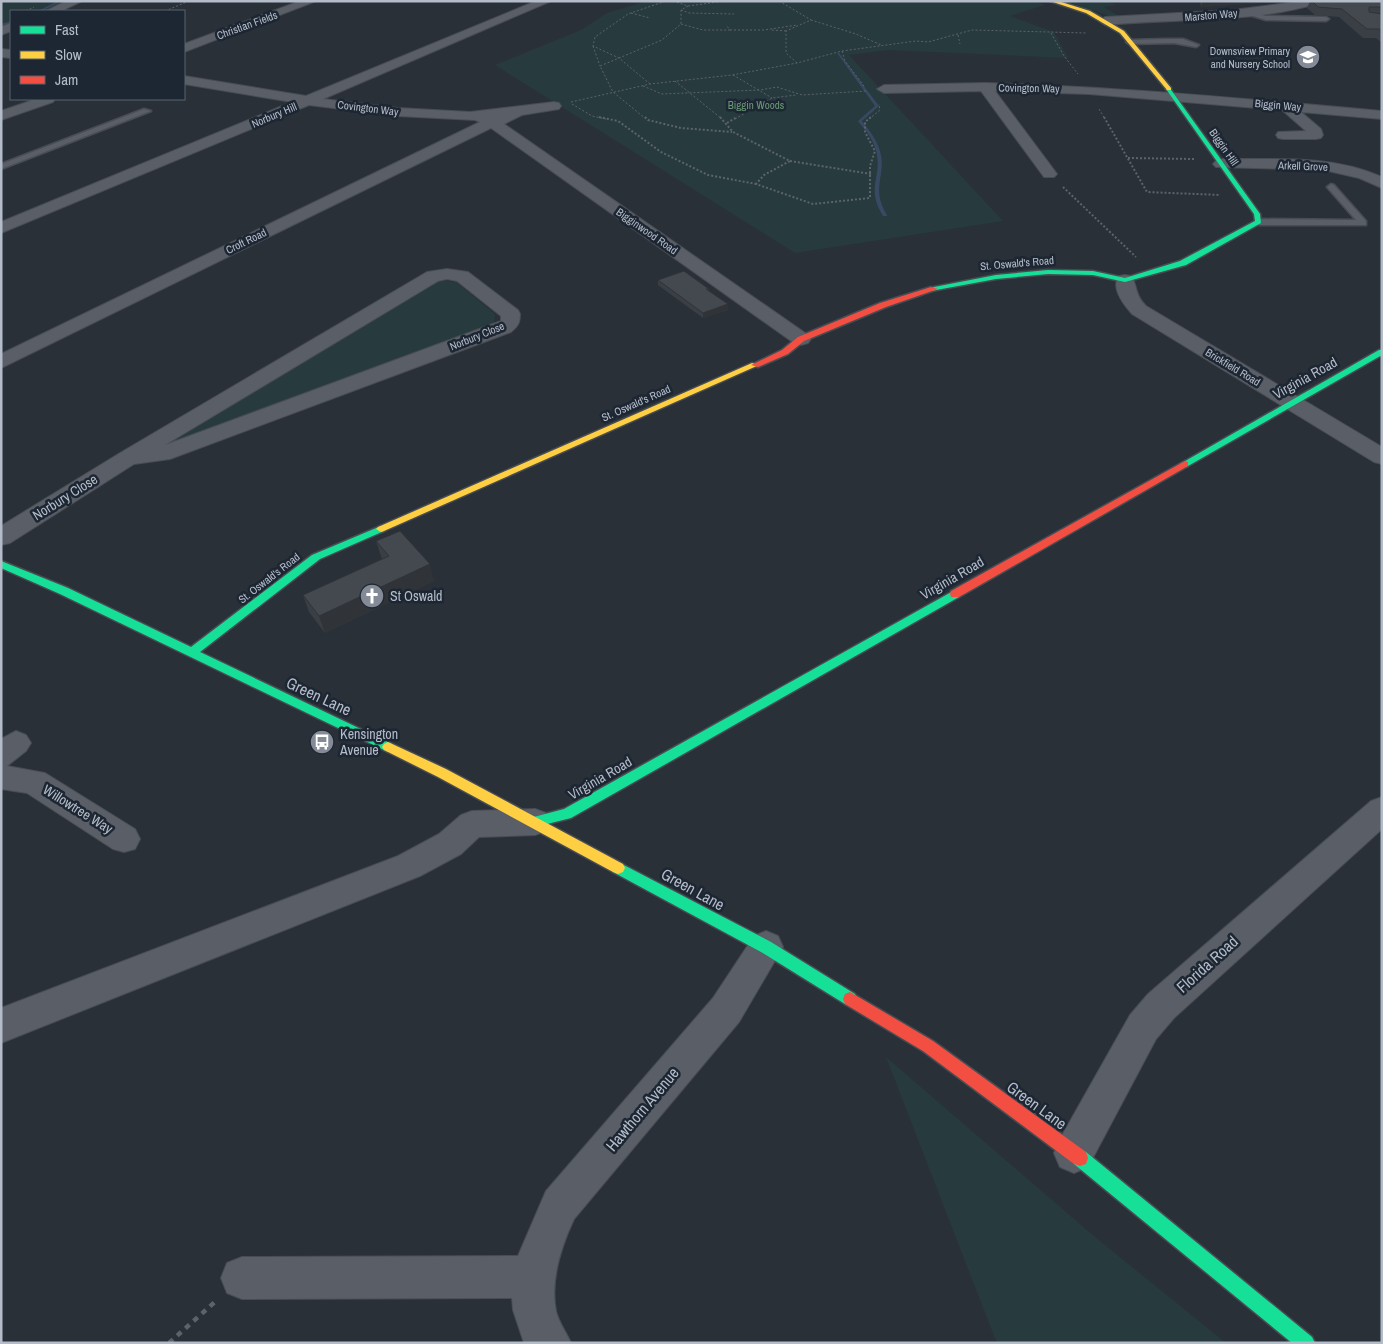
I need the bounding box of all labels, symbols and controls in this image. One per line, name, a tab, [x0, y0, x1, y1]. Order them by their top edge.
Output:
street label: Marston Way	[1184, 6, 1238, 24]
street label: Christian Fields	[215, 7, 280, 42]
legend	[10, 10, 185, 100]
text: Fast	[55, 19, 79, 40]
text: Slow	[55, 44, 82, 65]
place label: Downsview Primary and Nursery School	[1210, 44, 1290, 71]
school or university icon: Downsview Primary and Nursery School	[1295, 44, 1321, 70]
text: Jam	[55, 69, 78, 90]
street label: Covington Way	[998, 80, 1060, 96]
street label: Biggin Way	[1254, 96, 1302, 114]
street label: Covington Way	[337, 97, 400, 119]
park label: Biggin Woods	[728, 98, 785, 112]
street label: Norbury Hill	[249, 99, 299, 131]
street label: Biggin Hill	[1206, 126, 1242, 168]
street label: Arkell Grove	[1277, 158, 1328, 174]
street label: Bigginwood Road	[614, 205, 680, 257]
street label: Croft Road	[223, 225, 269, 257]
street label: St. Oswald's Road	[980, 253, 1054, 273]
street label: Norbury Close	[448, 319, 506, 353]
street label: Brickfield Road	[1203, 345, 1263, 389]
street label: Virginia Road	[1270, 353, 1340, 403]
street label: St. Oswald's Road	[599, 382, 673, 424]
street label: Norbury Close	[29, 470, 101, 524]
street label: St. Oswald's Road	[236, 550, 302, 606]
street label: Virginia Road	[917, 553, 987, 603]
church icon: St Oswald	[359, 583, 385, 609]
place label: St Oswald	[390, 587, 442, 605]
street label: Green Lane	[283, 671, 355, 721]
place label: Kensington Avenue	[339, 725, 398, 759]
bus stop icon: Kensington Avenue	[309, 729, 335, 755]
street label: Virginia Road	[565, 753, 635, 803]
street label: Willowtree Way	[40, 780, 117, 838]
street label: Green Lane	[657, 863, 729, 915]
street label: Florida Road	[1171, 930, 1243, 998]
street label: Hawthorn Avenue	[600, 1062, 684, 1156]
street label: Green Lane	[1003, 1076, 1071, 1134]

